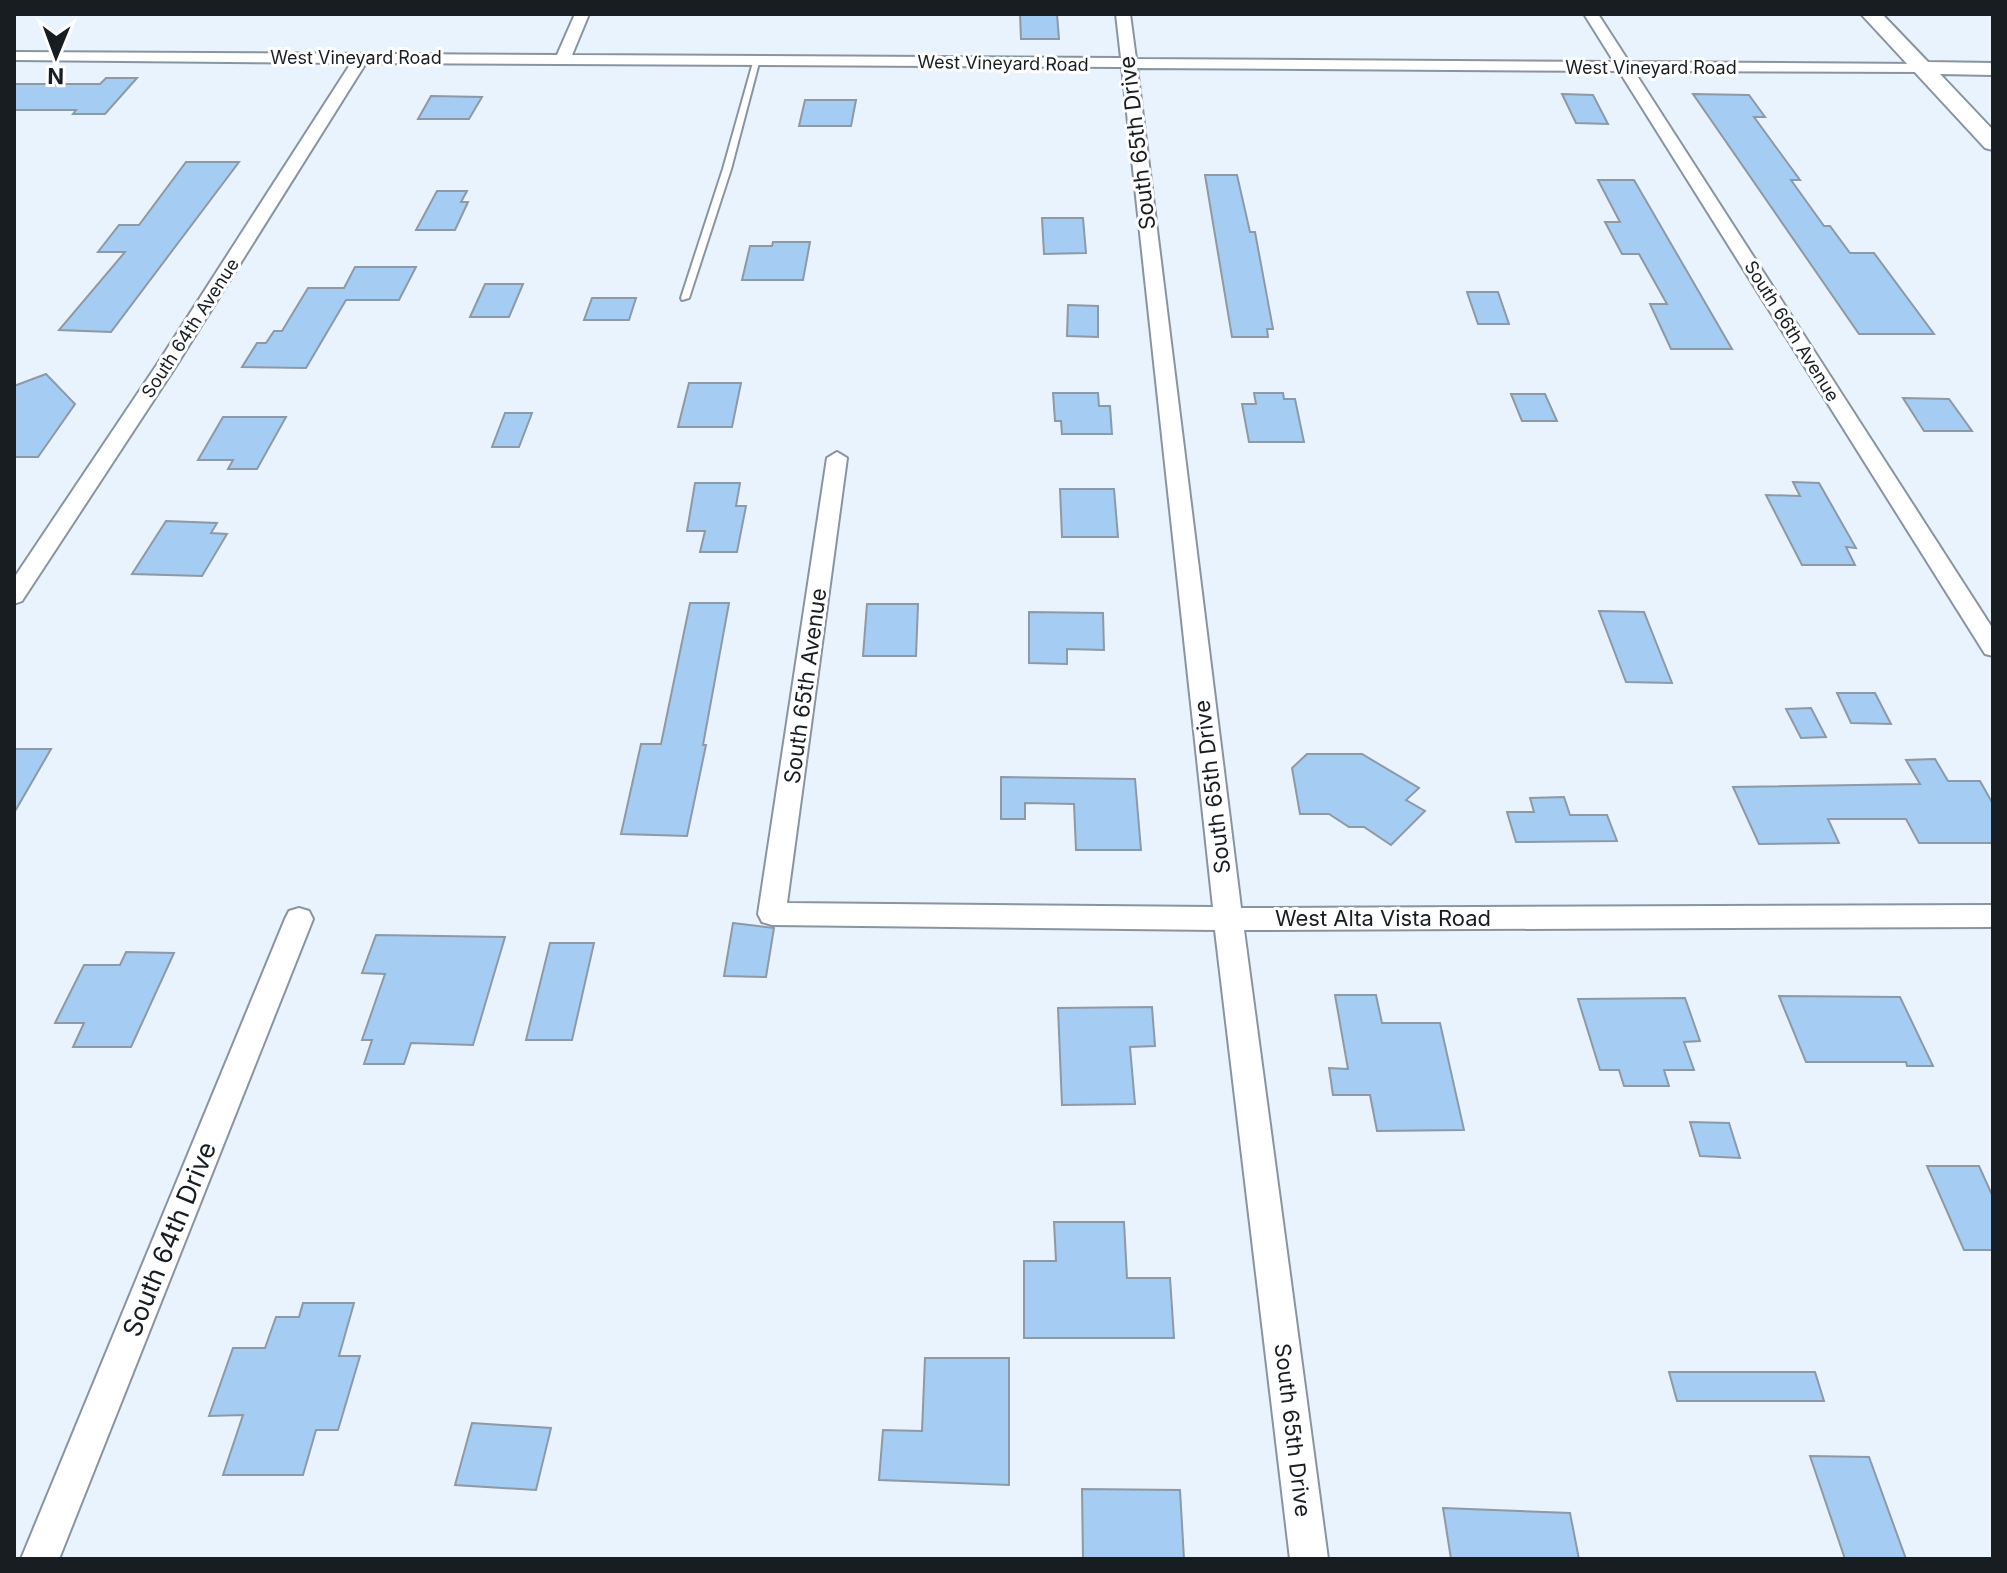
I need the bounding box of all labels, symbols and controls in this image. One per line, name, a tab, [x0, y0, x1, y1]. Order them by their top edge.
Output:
north arrow	[16, 16, 96, 96]
street label: West Vineyard Road	[270, 47, 442, 68]
street label: West Vineyard Road	[917, 51, 1089, 75]
street label: South 65th Drive	[1113, 55, 1161, 231]
street label: West Vineyard Road	[1565, 57, 1737, 78]
text: N	[47, 63, 64, 89]
street label: South 64th Avenue	[137, 254, 243, 402]
street label: South 66th Avenue	[1740, 257, 1844, 405]
street label: South 65th Avenue	[778, 586, 832, 786]
street label: South 65th Drive	[1188, 699, 1236, 875]
street label: West Alta Vista Road	[1275, 905, 1491, 931]
street label: South 64th Drive	[116, 1137, 222, 1341]
street label: South 65th Drive	[1269, 1342, 1317, 1518]

